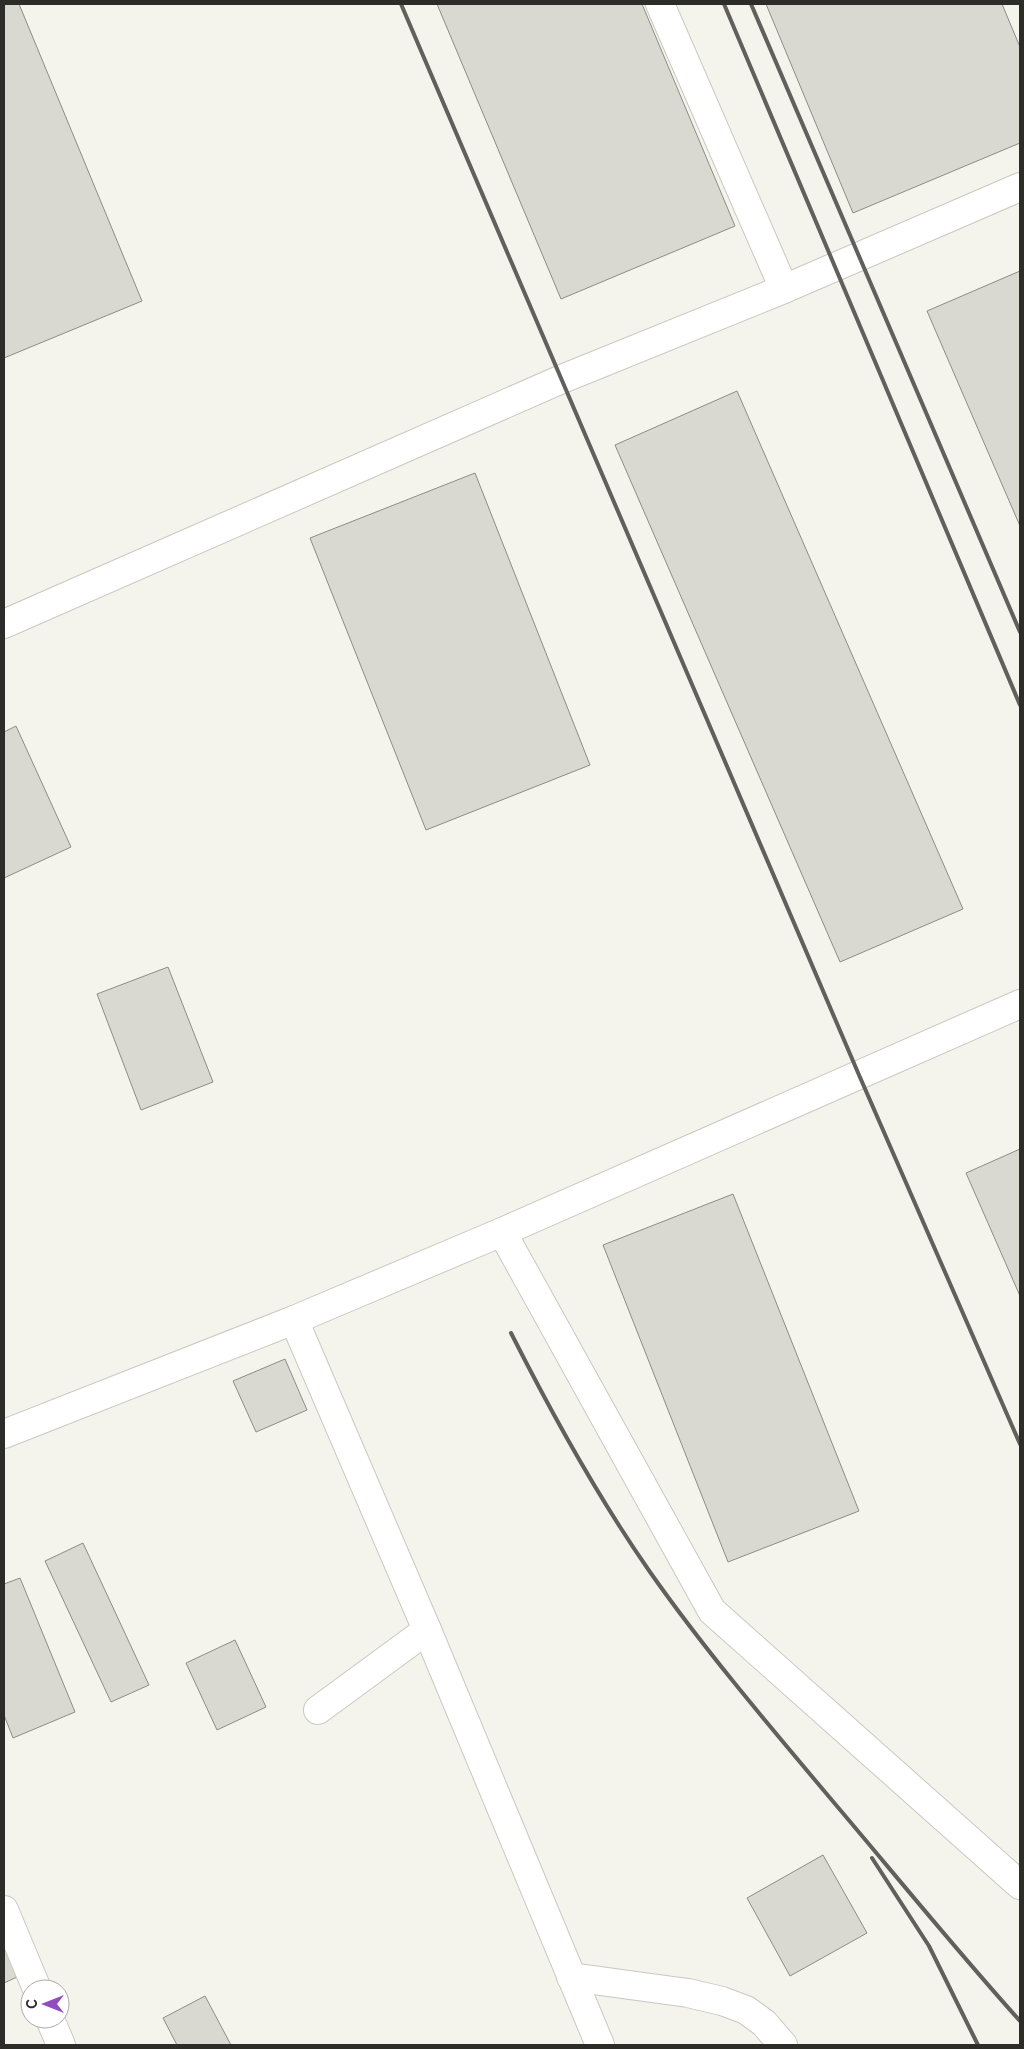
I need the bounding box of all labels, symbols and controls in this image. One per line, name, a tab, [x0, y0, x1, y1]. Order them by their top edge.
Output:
north arrow	[20, 1979, 70, 2029]
text: С	[24, 1999, 40, 2009]

